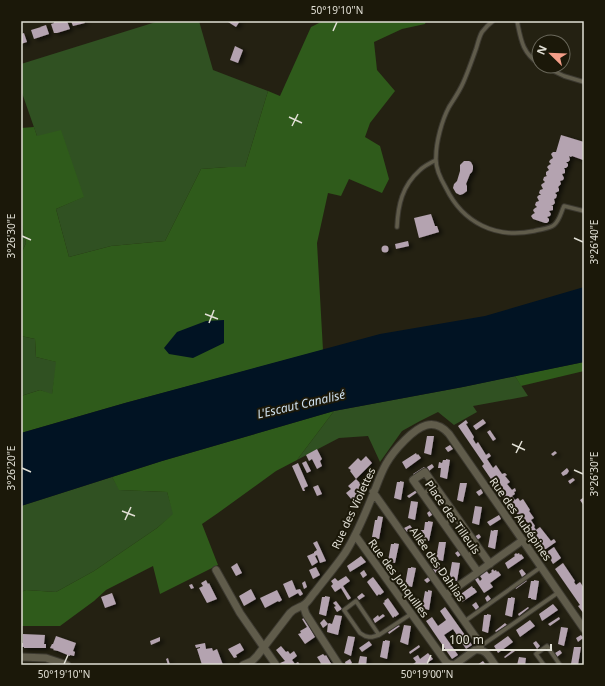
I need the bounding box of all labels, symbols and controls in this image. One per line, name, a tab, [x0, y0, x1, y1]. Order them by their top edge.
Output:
text: 50°19'10"N	[311, 3, 363, 17]
north arrow	[531, 34, 571, 74]
text: N	[533, 43, 550, 57]
text: 3°26'30"E	[4, 214, 18, 258]
text: 3°26'40"E	[587, 220, 601, 264]
water label: L'Escaut Canalisé	[255, 386, 347, 422]
text: 3°26'20"E	[4, 446, 18, 490]
text: 3°26'30"E	[587, 452, 601, 496]
street label: Rue des Violettes	[328, 465, 378, 551]
street label: Rue des Aubépines	[487, 474, 555, 564]
street label: Place des Tilleuls	[422, 477, 484, 557]
street label: Allée des Dahlias	[407, 524, 469, 604]
street label: Rue des Jonquilles	[365, 536, 433, 620]
scale bar	[443, 626, 551, 652]
text: 100 m	[449, 631, 484, 648]
text: 50°19'10"N	[38, 667, 90, 681]
text: 50°19'00"N	[401, 667, 453, 681]

